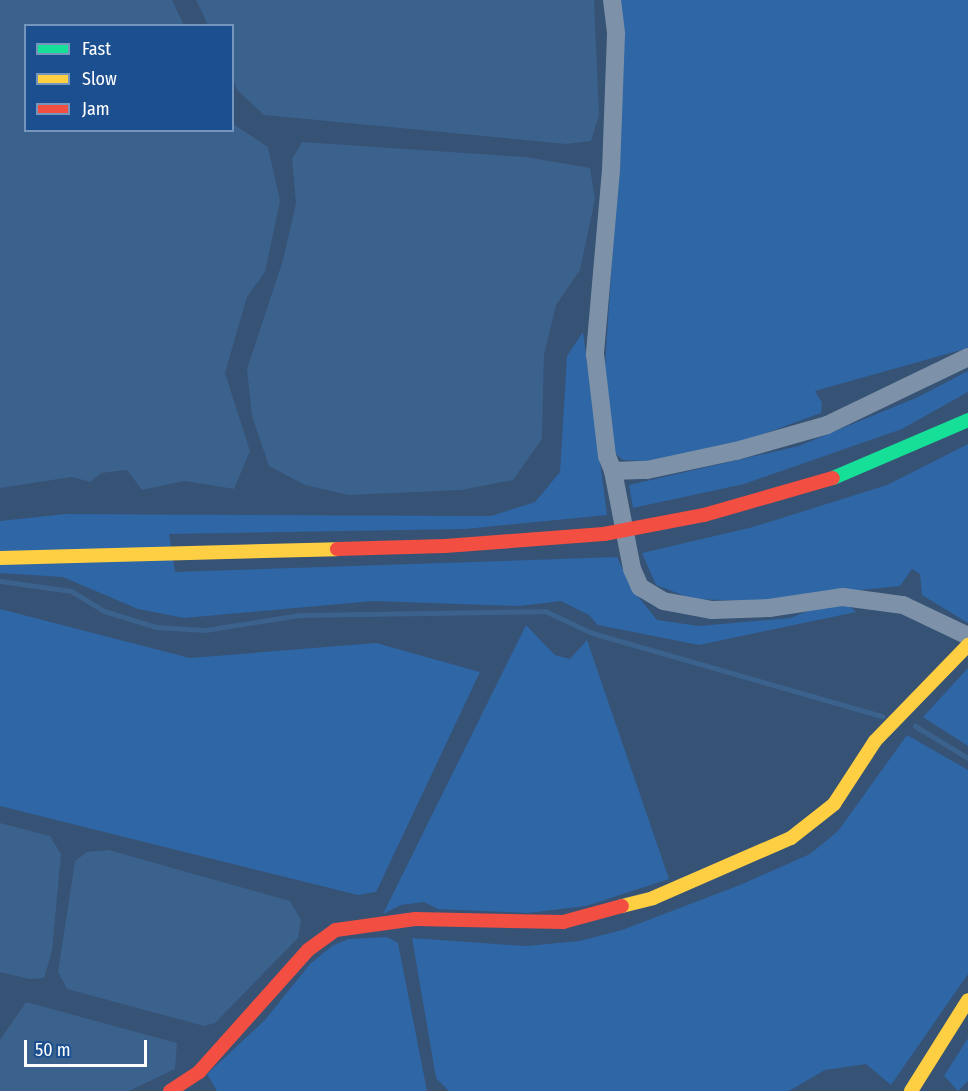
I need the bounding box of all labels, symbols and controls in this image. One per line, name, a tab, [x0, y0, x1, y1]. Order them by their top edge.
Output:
legend	[24, 24, 234, 132]
text: Fast	[82, 38, 111, 60]
text: Slow	[82, 68, 117, 90]
text: Jam	[82, 98, 110, 120]
scale bar	[27, 1028, 150, 1066]
text: 50 m	[35, 1039, 71, 1061]

